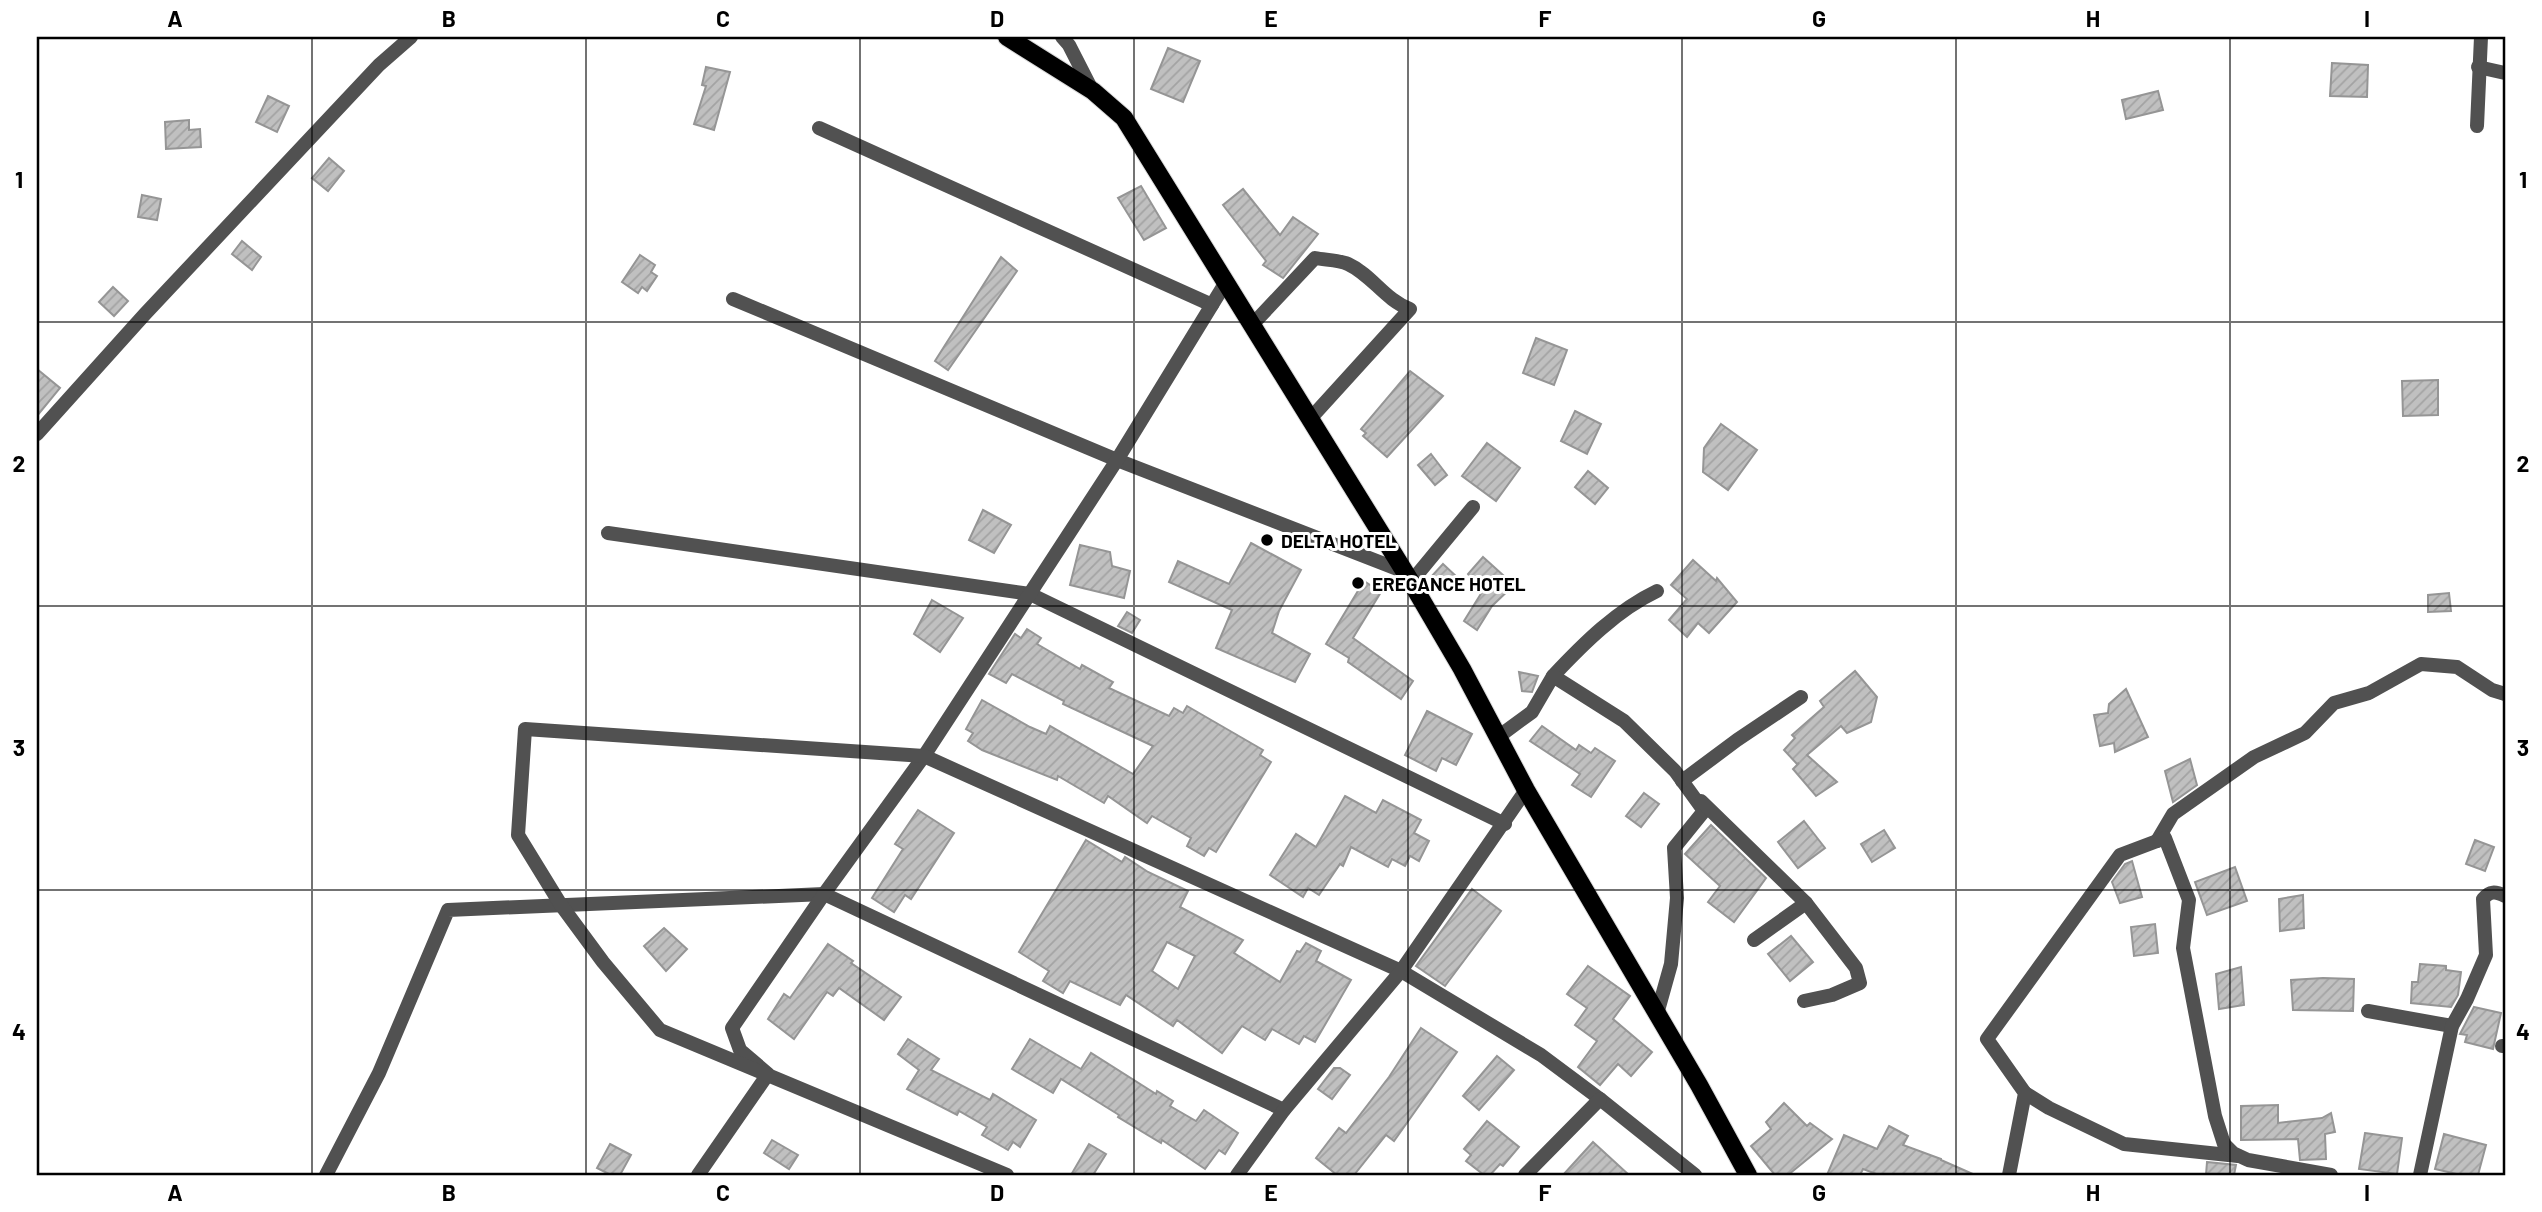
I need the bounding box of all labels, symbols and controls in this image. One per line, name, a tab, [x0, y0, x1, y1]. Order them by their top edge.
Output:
text: A	[167, 4, 183, 32]
text: B	[442, 4, 456, 32]
text: C	[716, 4, 730, 32]
text: D	[990, 4, 1004, 32]
text: E	[1264, 4, 1278, 32]
text: F	[1539, 4, 1552, 32]
text: G	[1812, 4, 1826, 32]
text: H	[2086, 4, 2100, 32]
text: I	[2364, 4, 2370, 32]
text: 1	[15, 165, 23, 193]
text: 1	[2519, 165, 2527, 193]
text: 2	[13, 449, 25, 477]
text: 2	[2517, 449, 2529, 477]
place label: DELTA HOTEL	[1281, 529, 1396, 552]
marker: DELTA HOTEL	[1259, 532, 1275, 548]
place label: EREGANCE HOTEL	[1372, 572, 1526, 595]
marker: EREGANCE HOTEL	[1350, 575, 1366, 591]
text: 3	[13, 733, 25, 761]
text: 3	[2517, 733, 2529, 761]
text: 4	[12, 1017, 26, 1045]
text: 4	[2516, 1017, 2530, 1045]
text: A	[167, 1178, 183, 1206]
text: B	[442, 1178, 456, 1206]
text: C	[716, 1178, 730, 1206]
text: D	[990, 1178, 1004, 1206]
text: E	[1264, 1178, 1278, 1206]
text: F	[1539, 1178, 1552, 1206]
text: G	[1812, 1178, 1826, 1206]
text: H	[2086, 1178, 2100, 1206]
text: I	[2364, 1178, 2370, 1206]

